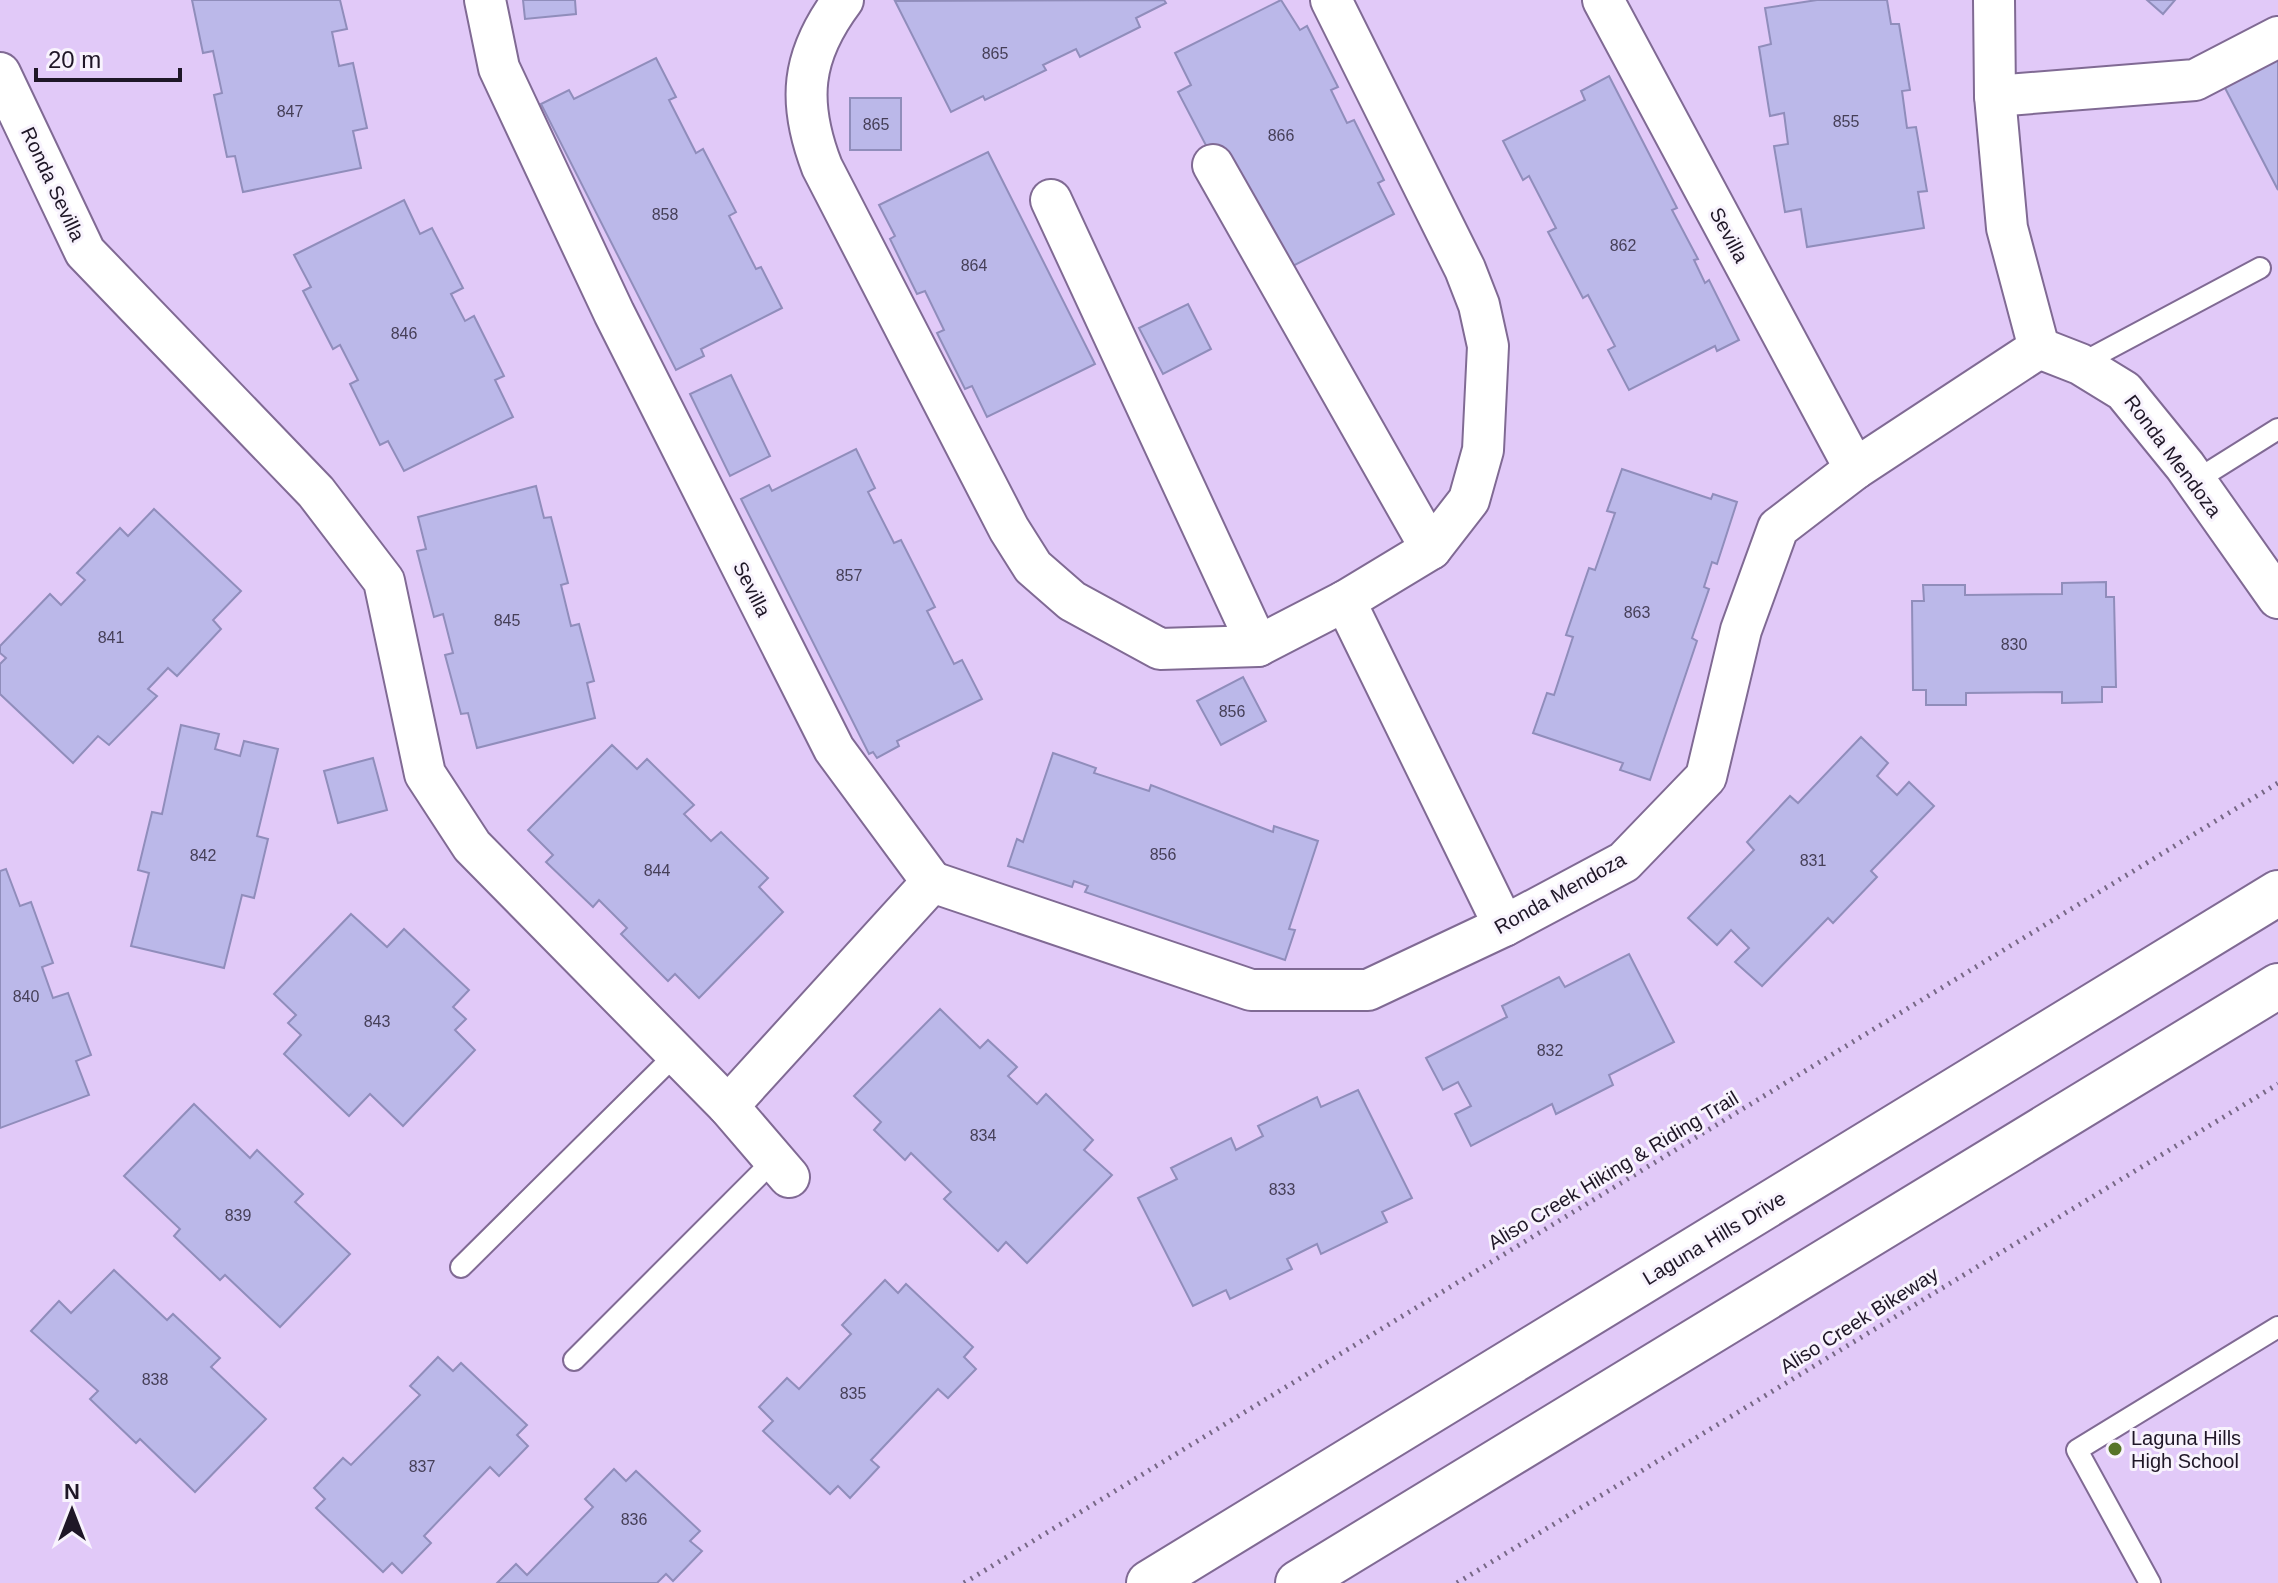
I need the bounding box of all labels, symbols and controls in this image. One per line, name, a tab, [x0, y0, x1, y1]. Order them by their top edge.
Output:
scale bar	[36, 32, 180, 82]
house number: 865	[982, 45, 1008, 62]
text: 20 m	[48, 46, 101, 73]
house number: 847	[277, 103, 303, 120]
house number: 855	[1833, 113, 1859, 130]
house number: 865	[863, 116, 889, 133]
street label: Ronda Sevilla	[17, 123, 89, 245]
house number: 866	[1268, 127, 1294, 144]
street label: Sevilla	[1705, 204, 1753, 267]
house number: 858	[652, 206, 678, 223]
house number: 862	[1610, 237, 1636, 254]
house number: 864	[961, 257, 987, 274]
house number: 846	[391, 325, 417, 342]
street label: Ronda Mendoza	[2120, 391, 2226, 522]
street label: Sevilla	[729, 558, 776, 621]
house number: 857	[836, 567, 862, 584]
house number: 863	[1624, 604, 1650, 621]
house number: 845	[494, 612, 520, 629]
house number: 841	[98, 629, 124, 646]
house number: 830	[2001, 636, 2027, 653]
house number: 856	[1219, 703, 1245, 720]
house number: 856	[1150, 846, 1176, 863]
house number: 842	[190, 847, 216, 864]
street label: Ronda Mendoza	[1490, 847, 1630, 938]
house number: 831	[1800, 852, 1826, 869]
house number: 844	[644, 862, 670, 879]
house number: 840	[13, 988, 39, 1005]
house number: 843	[364, 1013, 390, 1030]
house number: 832	[1537, 1042, 1563, 1059]
street label: Aliso Creek Hiking & Riding Trail	[1484, 1086, 1742, 1254]
house number: 834	[970, 1127, 996, 1144]
house number: 833	[1269, 1181, 1295, 1198]
street label: Laguna Hills Drive	[1639, 1187, 1789, 1289]
house number: 839	[225, 1207, 251, 1224]
street label: Aliso Creek Bikeway	[1776, 1262, 1942, 1378]
house number: 838	[142, 1371, 168, 1388]
house number: 835	[840, 1385, 866, 1402]
place label: Laguna Hills High School	[2131, 1427, 2241, 1472]
marker: Laguna Hills High School	[2106, 1440, 2124, 1458]
house number: 837	[409, 1458, 435, 1475]
north arrow	[32, 1471, 112, 1551]
text: N	[64, 1479, 80, 1504]
house number: 836	[621, 1511, 647, 1528]

